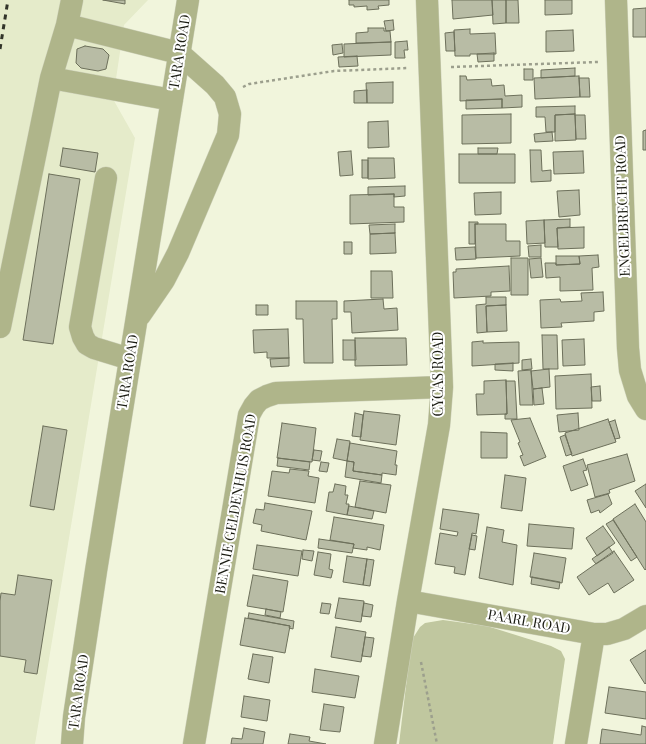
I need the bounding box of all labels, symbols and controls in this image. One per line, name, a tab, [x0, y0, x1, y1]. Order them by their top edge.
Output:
street label: TARA ROAD	[166, 13, 194, 91]
street label: ENGELBRECHT ROAD	[612, 135, 634, 277]
street label: CYCAS ROAD	[431, 332, 447, 416]
street label: TARA ROAD	[114, 333, 142, 411]
street label: BENNIE GELDENHUIS ROAD	[212, 413, 260, 595]
street label: PAARL ROAD	[486, 606, 572, 638]
street label: TARA ROAD	[65, 653, 93, 731]

